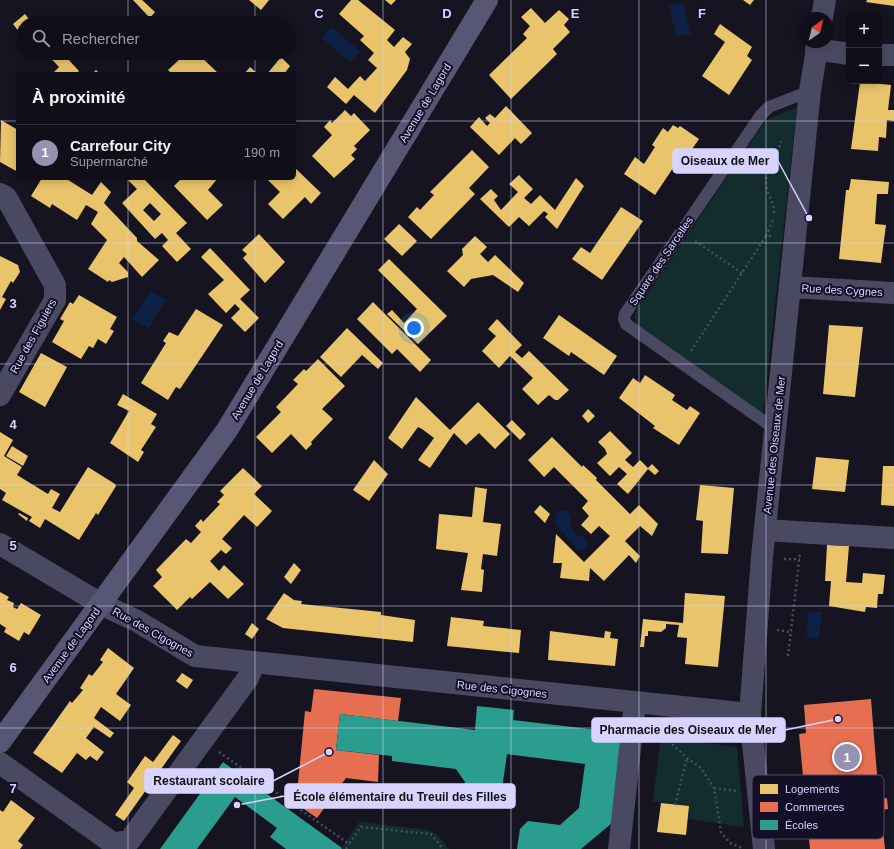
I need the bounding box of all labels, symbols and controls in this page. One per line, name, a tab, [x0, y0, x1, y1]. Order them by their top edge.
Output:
text: C	[314, 6, 324, 21]
text: D	[442, 6, 452, 21]
text: E	[571, 6, 580, 21]
text: F	[698, 6, 706, 21]
north arrow	[798, 12, 834, 48]
map controls	[846, 12, 882, 84]
button: +	[846, 12, 882, 48]
search box	[16, 16, 296, 60]
icon: search	[30, 27, 52, 49]
text: Rechercher	[62, 30, 140, 47]
button: −	[846, 48, 882, 84]
street label: Avenue de Lagord	[397, 61, 453, 145]
text: À proximité	[32, 88, 126, 107]
text: Carrefour City	[70, 137, 171, 154]
text: 1	[41, 145, 49, 160]
text: 190 m	[244, 145, 280, 160]
callout: Oiseaux de Mer	[673, 149, 778, 173]
text: Supermarché	[70, 154, 148, 169]
text: Oiseaux de Mer	[681, 154, 770, 168]
street label: Square des Sarcelles	[627, 214, 695, 308]
street label: Rue des Cygnes	[801, 282, 883, 298]
street label: Rue des Figuiers	[8, 296, 59, 375]
text: 3	[9, 296, 17, 311]
your location	[404, 318, 424, 338]
street label: Avenue de Lagord	[229, 338, 285, 422]
street label: Avenue des Oiseaux de Mer	[761, 375, 787, 515]
text: 4	[9, 417, 17, 432]
text: 5	[9, 538, 17, 553]
street label: Avenue de Lagord	[40, 605, 102, 685]
street label: Rue des Cigognes	[111, 605, 196, 659]
text: 6	[9, 660, 17, 675]
street label: Rue des Cigognes	[456, 678, 548, 700]
callout: Pharmacie des Oiseaux de Mer	[592, 718, 785, 742]
text: Pharmacie des Oiseaux de Mer	[600, 723, 777, 737]
pin: 1	[834, 742, 860, 772]
callout: Restaurant scolaire	[145, 769, 273, 793]
text: Restaurant scolaire	[153, 774, 265, 788]
legend	[752, 775, 884, 839]
text: 7	[9, 781, 17, 796]
text: Logements	[785, 783, 840, 795]
callout: École élémentaire du Treuil des Filles	[285, 784, 515, 808]
text: École élémentaire du Treuil des Filles	[293, 789, 507, 804]
text: Commerces	[785, 801, 845, 813]
text: Écoles	[785, 819, 819, 831]

